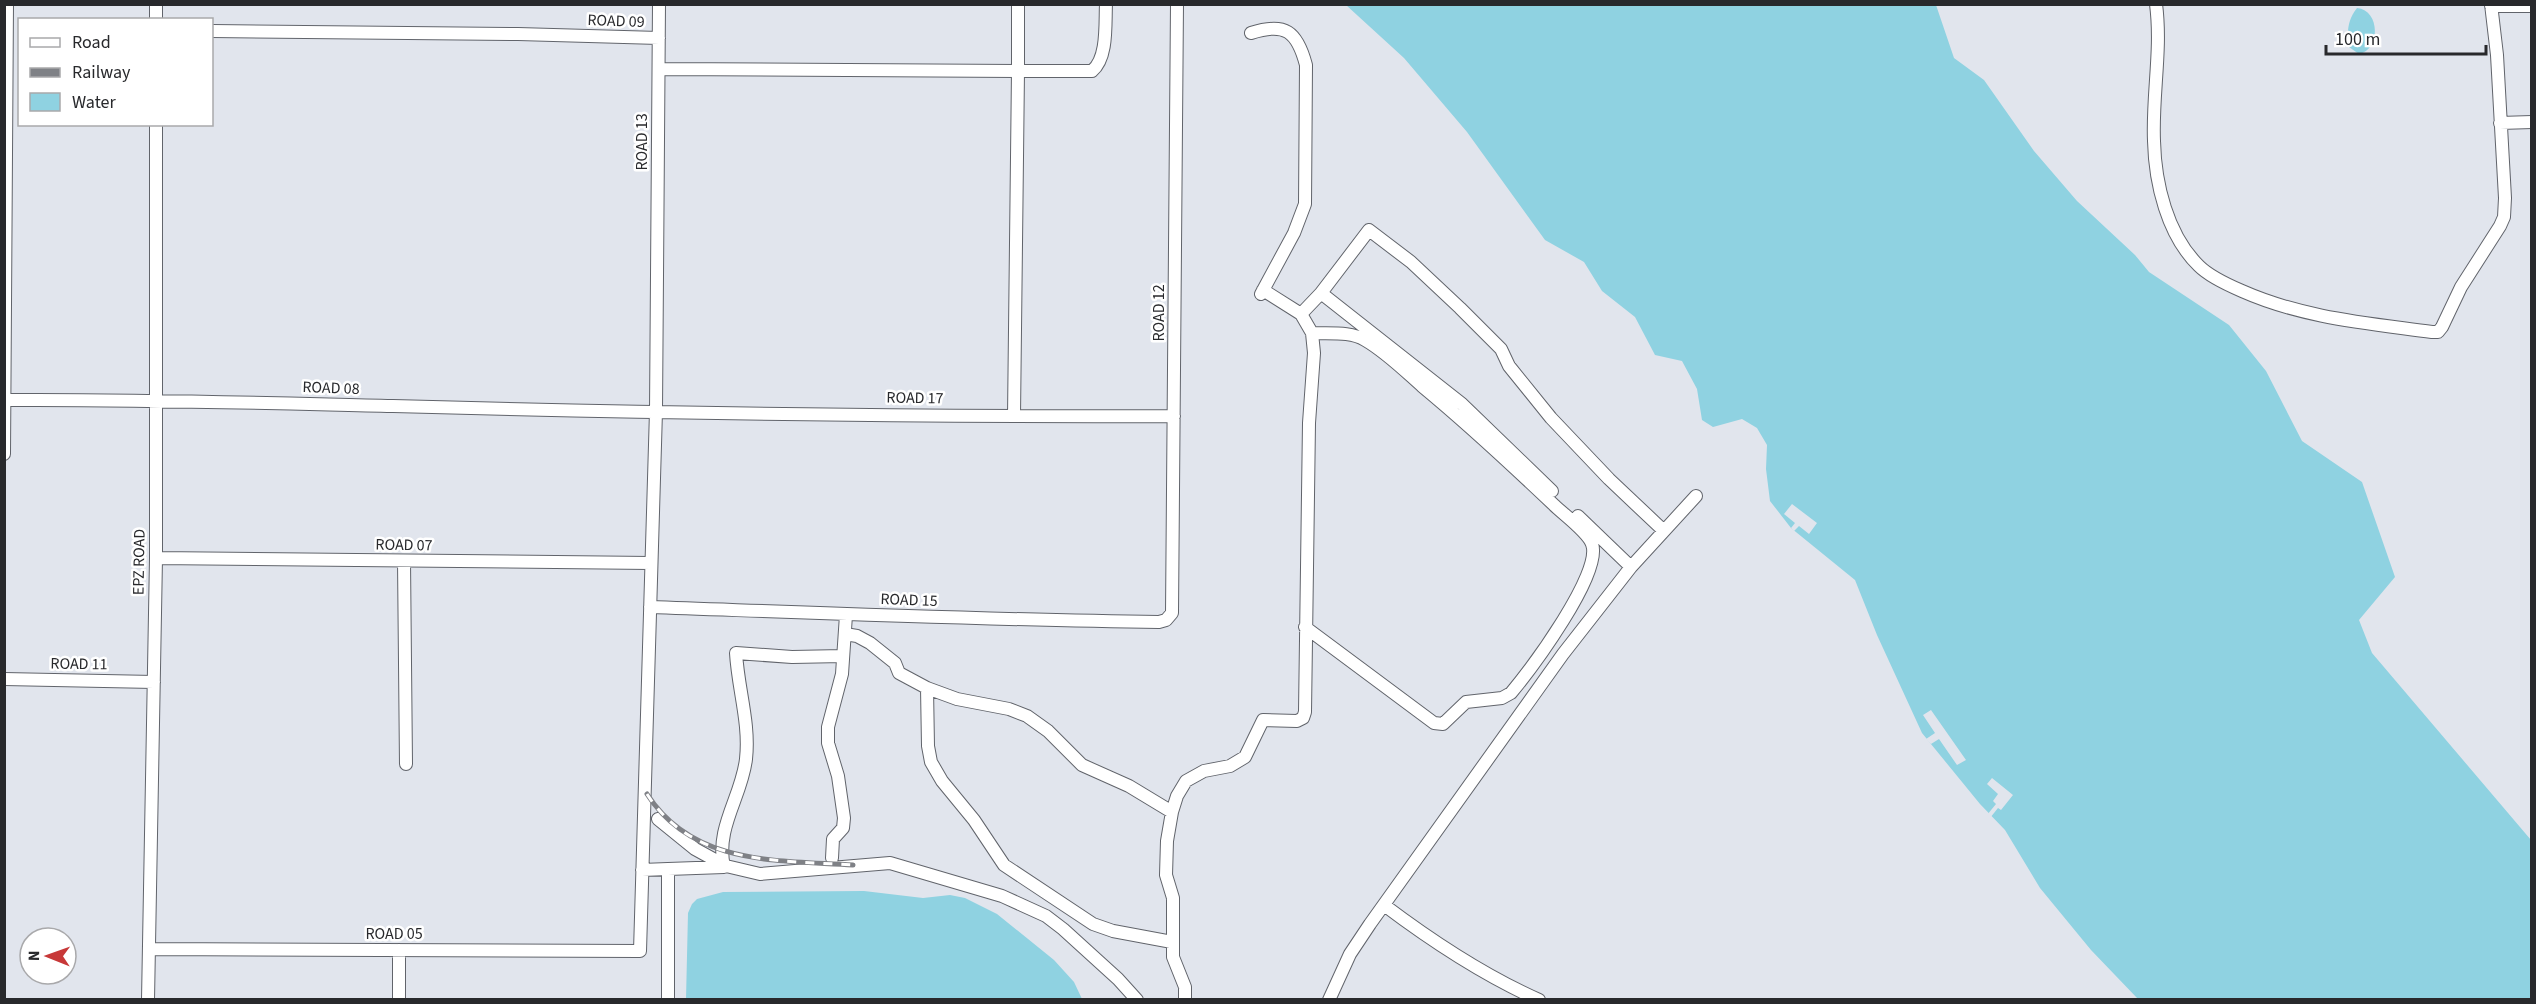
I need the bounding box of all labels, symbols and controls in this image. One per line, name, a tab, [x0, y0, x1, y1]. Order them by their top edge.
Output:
street label: ROAD 09	[587, 9, 645, 33]
legend	[18, 18, 213, 126]
scale bar	[2326, 18, 2486, 56]
text: 100 m	[2335, 27, 2380, 52]
text: Road	[72, 30, 111, 55]
text: Railway	[72, 60, 131, 85]
text: Water	[72, 90, 116, 115]
street label: ROAD 13	[631, 113, 653, 171]
street label: ROAD 12	[1148, 284, 1170, 342]
street label: ROAD 08	[302, 376, 360, 400]
street label: ROAD 17	[886, 387, 944, 409]
street label: EPZ ROAD	[127, 529, 151, 595]
street label: ROAD 07	[375, 534, 433, 556]
street label: ROAD 15	[880, 588, 938, 612]
street label: ROAD 11	[50, 653, 108, 675]
street label: ROAD 05	[365, 923, 423, 945]
north arrow	[18, 926, 78, 986]
text: N	[23, 950, 45, 961]

